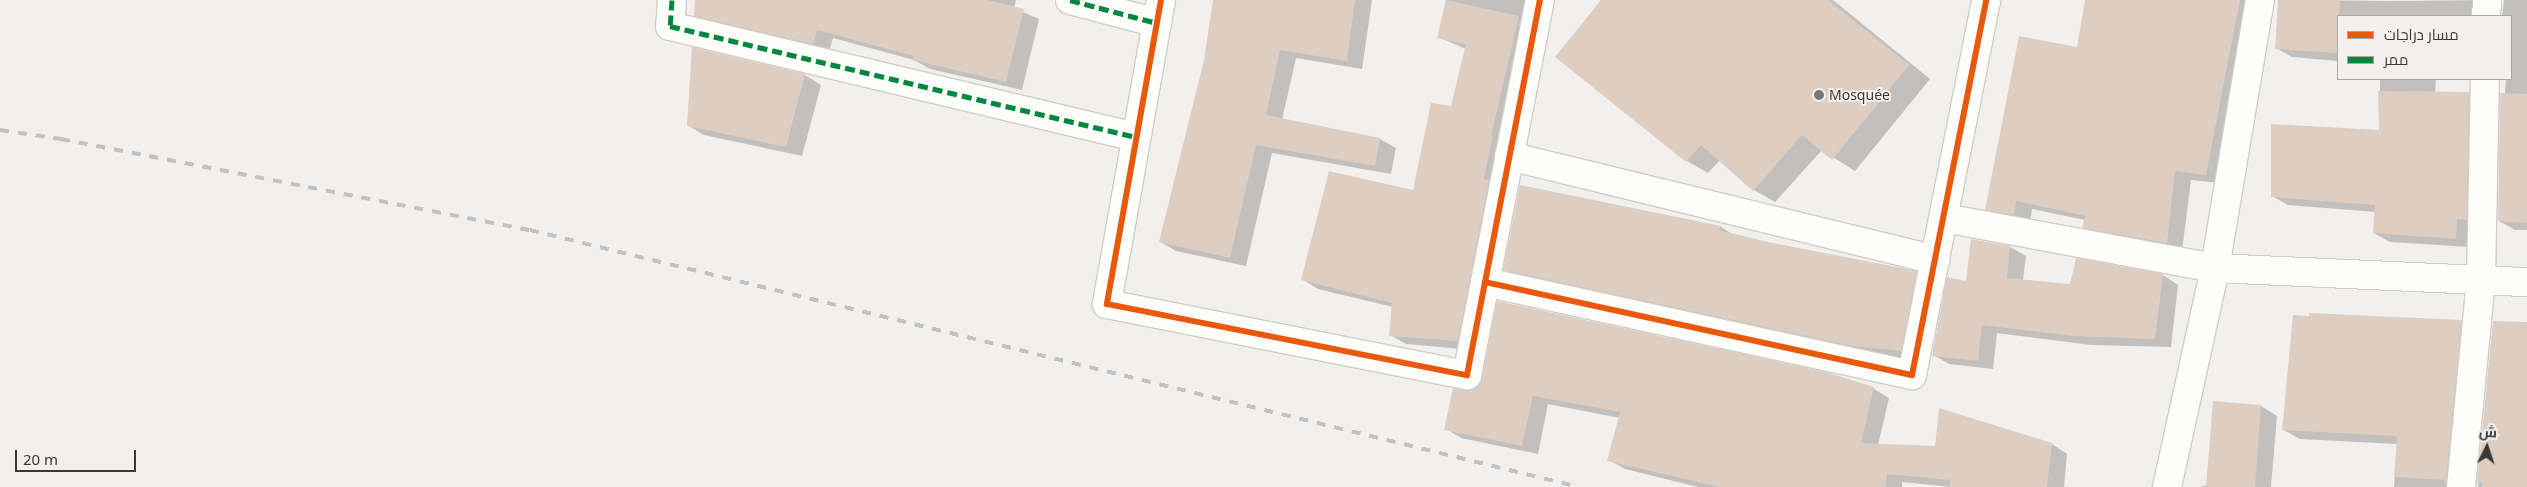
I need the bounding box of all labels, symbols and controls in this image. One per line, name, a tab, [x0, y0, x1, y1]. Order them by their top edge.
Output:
legend	[2337, 15, 2512, 80]
text: مسار دراجات	[2384, 24, 2459, 44]
text: ممر	[2384, 49, 2408, 69]
place label: Mosquée	[1829, 87, 1890, 103]
marker: Mosquée	[1813, 89, 1825, 101]
text: ش	[2478, 421, 2498, 442]
north arrow	[2462, 422, 2512, 472]
scale bar	[18, 440, 139, 472]
text: 20 m	[23, 449, 58, 469]

